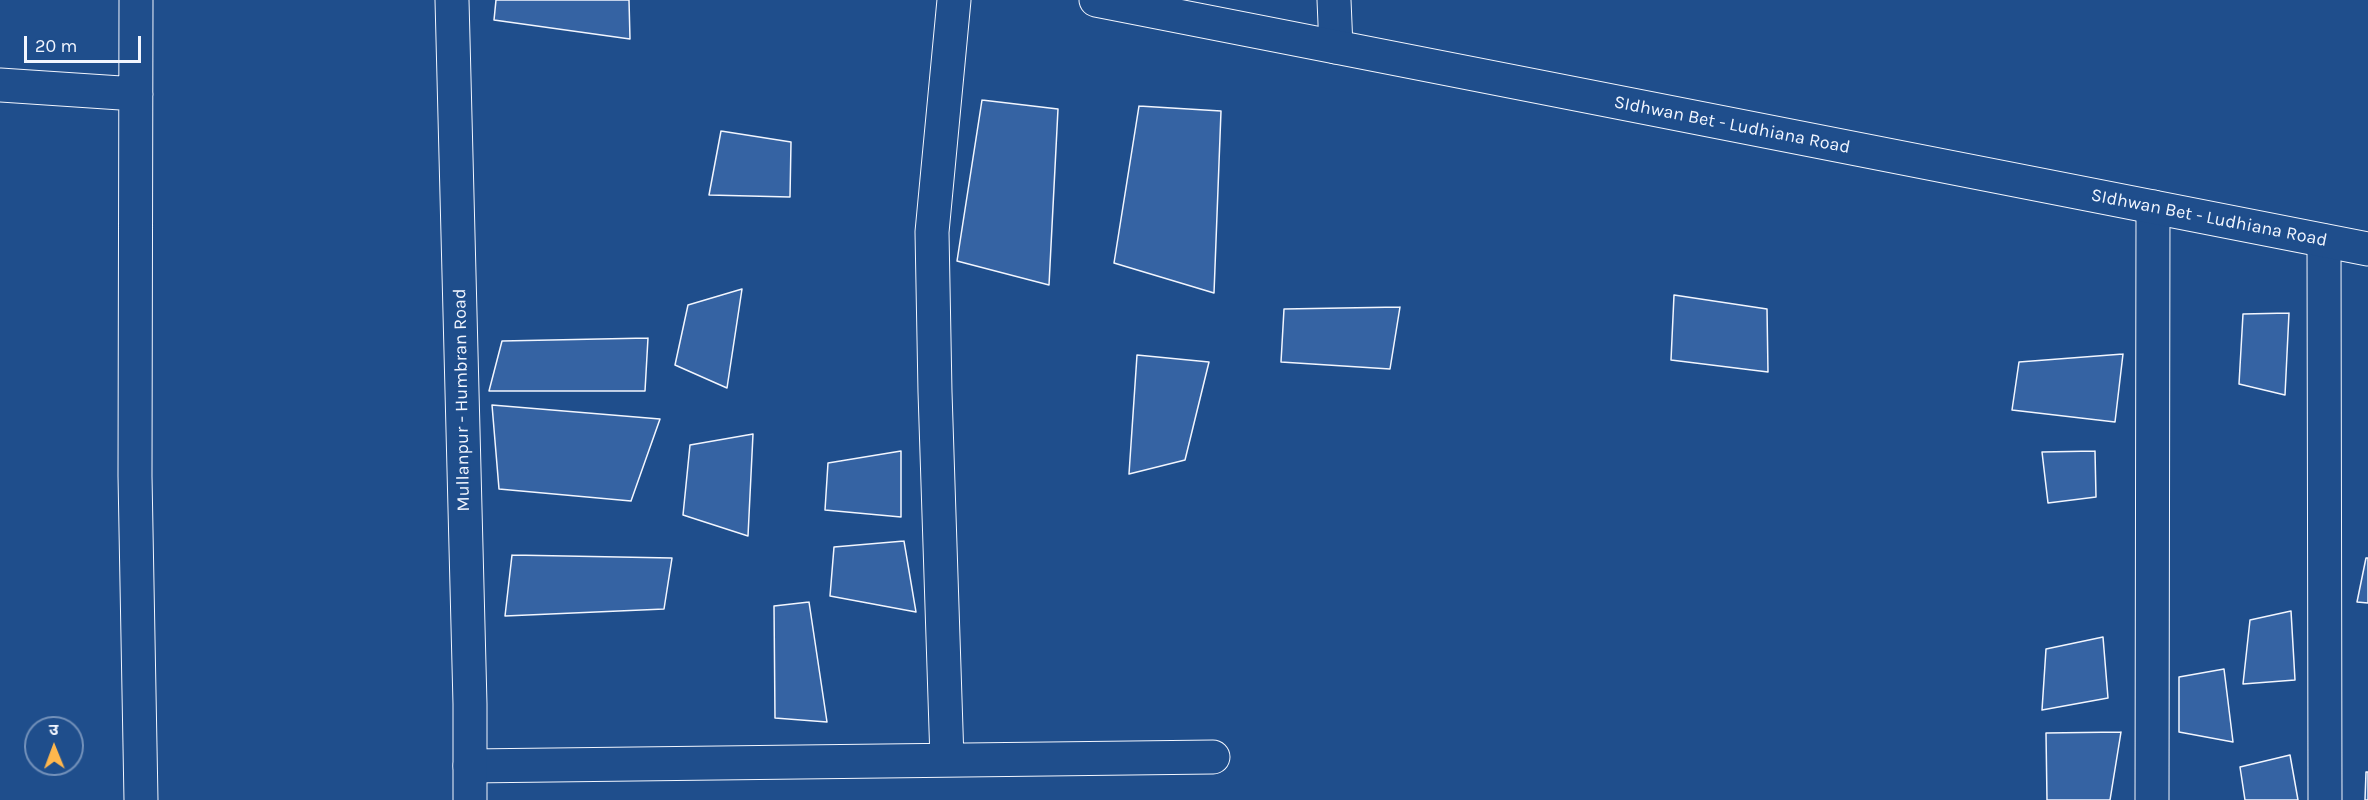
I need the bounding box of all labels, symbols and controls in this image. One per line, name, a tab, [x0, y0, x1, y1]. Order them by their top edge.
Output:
scale bar	[27, 24, 144, 62]
text: 20 m	[35, 35, 77, 57]
street label: SIdhwan Bet - Ludhiana Road	[1612, 91, 1852, 159]
street label: SIdhwan Bet - Ludhiana Road	[2089, 184, 2329, 252]
street label: Mullanpur - Humbran Road	[449, 288, 475, 512]
north arrow	[24, 716, 84, 776]
text: उ	[49, 720, 59, 739]

